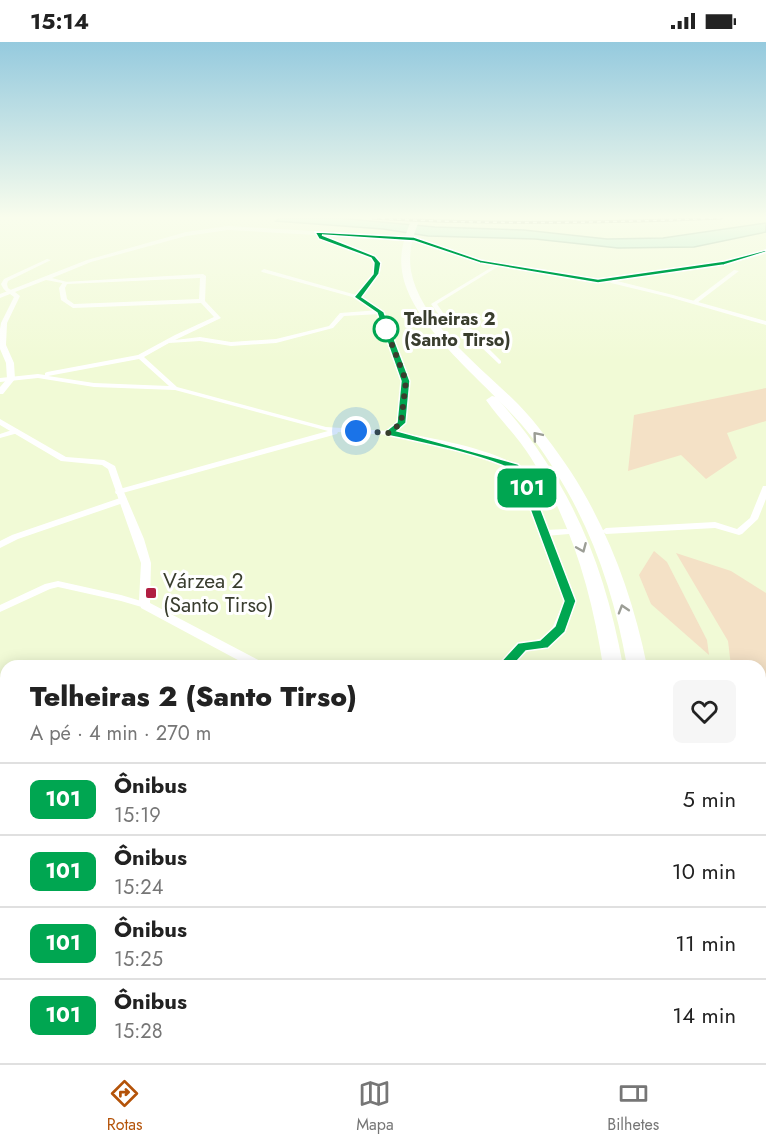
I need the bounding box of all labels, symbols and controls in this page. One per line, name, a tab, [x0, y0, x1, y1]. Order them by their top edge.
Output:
text: 15:14	[30, 5, 89, 37]
place label: Telheiras 2 (Santo Tirso)	[404, 306, 511, 353]
marker: Telheiras 2 (Santo Tirso)	[373, 316, 399, 342]
your location	[341, 416, 371, 446]
one-way arrow	[533, 431, 544, 442]
line badge: 101	[492, 468, 562, 508]
text: 101	[509, 473, 545, 503]
one-way arrow	[575, 541, 587, 552]
place label: Várzea 2 (Santo Tirso)	[163, 566, 274, 620]
marker: Várzea 2 (Santo Tirso)	[144, 586, 158, 600]
one-way arrow	[617, 604, 630, 615]
text: Telheiras 2 (Santo Tirso)	[30, 676, 357, 717]
button: heart	[673, 680, 736, 743]
text: A pé · 4 min · 270 m	[30, 719, 211, 748]
text: Ônibus	[114, 769, 187, 801]
text: 5 min	[683, 783, 736, 815]
text: 101	[45, 784, 81, 814]
text: 15:19	[114, 801, 161, 830]
text: Ônibus	[114, 841, 187, 873]
text: 10 min	[672, 855, 736, 887]
text: 101	[45, 856, 81, 886]
text: 15:24	[114, 873, 163, 902]
text: Ônibus	[114, 913, 187, 945]
text: 11 min	[675, 927, 736, 959]
text: 101	[45, 928, 81, 958]
text: 15:25	[114, 945, 163, 974]
text: Ônibus	[114, 985, 187, 1017]
text: 14 min	[672, 999, 736, 1031]
text: 101	[45, 1000, 81, 1030]
text: 15:28	[114, 1017, 163, 1046]
tab: Rotas	[107, 1077, 143, 1136]
tab: Mapa	[356, 1077, 394, 1136]
tab: Bilhetes	[607, 1077, 659, 1136]

